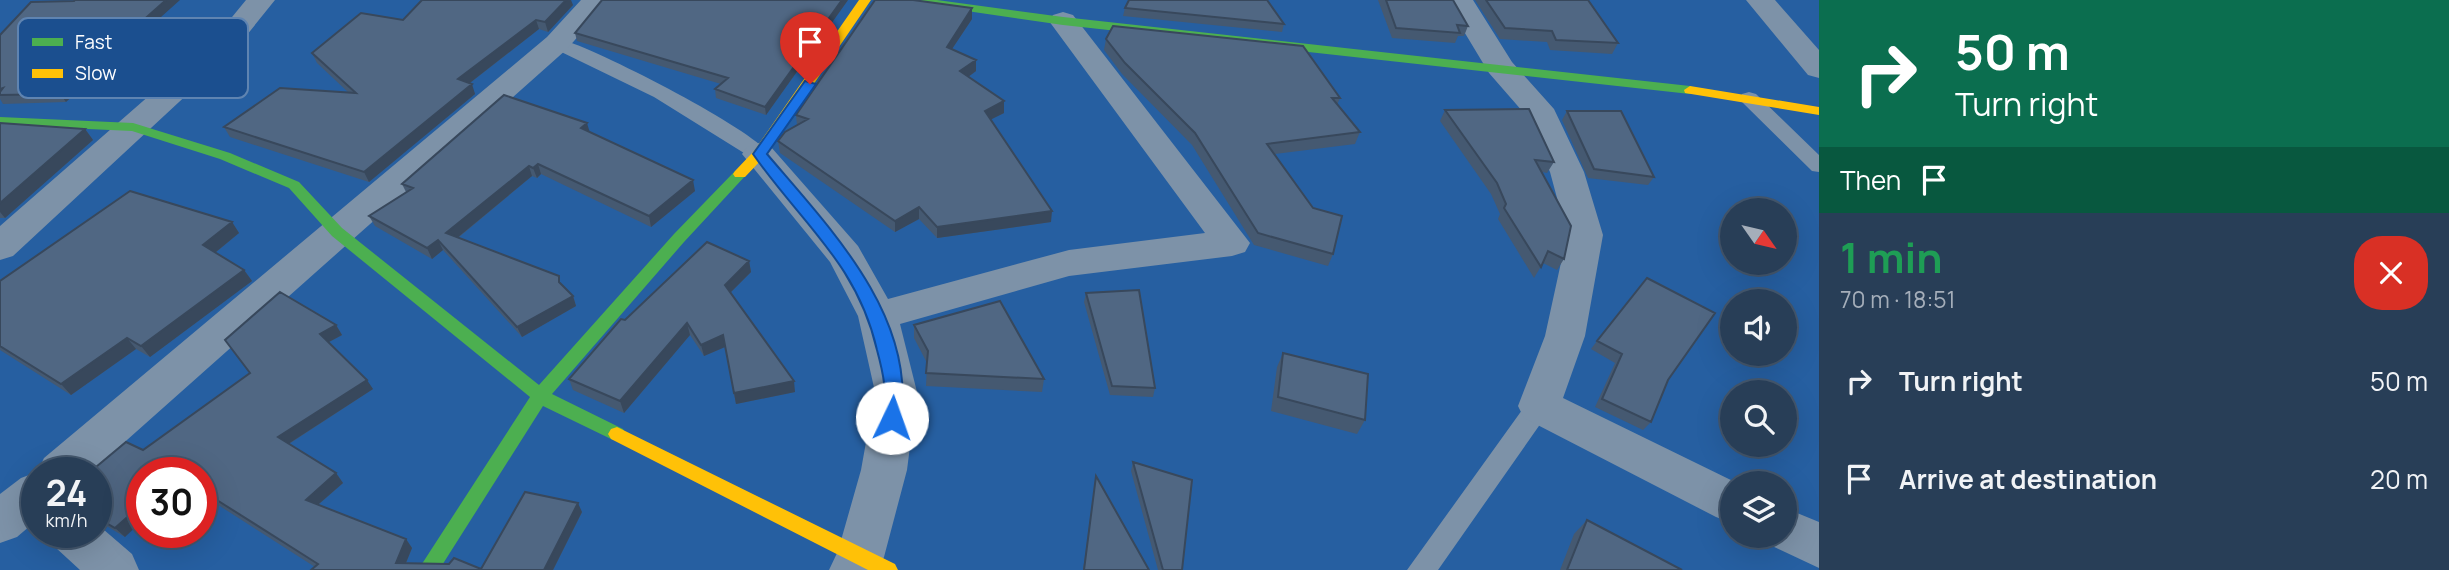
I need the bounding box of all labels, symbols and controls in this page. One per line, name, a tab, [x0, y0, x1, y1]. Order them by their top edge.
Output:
pin	[780, 12.0, 840, 84]
legend	[18, 18, 248, 98]
text: 50 m	[1955, 18, 2070, 85]
icon: arrive	[791, 23, 829, 61]
icon: right	[1840, 28, 1931, 119]
text: Fast	[75, 29, 112, 55]
text: Slow	[75, 60, 117, 86]
text: Turn right	[1955, 82, 2098, 126]
icon: arrive	[1915, 161, 1953, 199]
text: Then	[1840, 162, 1901, 198]
north arrow	[1720, 198, 1797, 275]
map controls	[1720, 198, 1797, 548]
text: 1 min	[1840, 228, 1943, 286]
button: close	[2354, 236, 2428, 310]
text: 70 m · 18:51	[1840, 283, 1956, 315]
button: sound	[1720, 289, 1797, 366]
icon: right	[1840, 362, 1878, 400]
text: Turn right	[1899, 363, 2023, 399]
text: 50 m	[2370, 363, 2428, 399]
button: search	[1720, 380, 1797, 457]
position arrow	[855, 381, 929, 455]
speed limit sign: 30	[126, 457, 217, 548]
icon: arrive	[1840, 460, 1878, 498]
text: Arrive at destination	[1899, 461, 2157, 497]
text: 20 m	[2370, 461, 2428, 497]
text: 24	[46, 469, 87, 517]
button: layers	[1720, 471, 1797, 548]
text: km/h	[46, 508, 87, 532]

